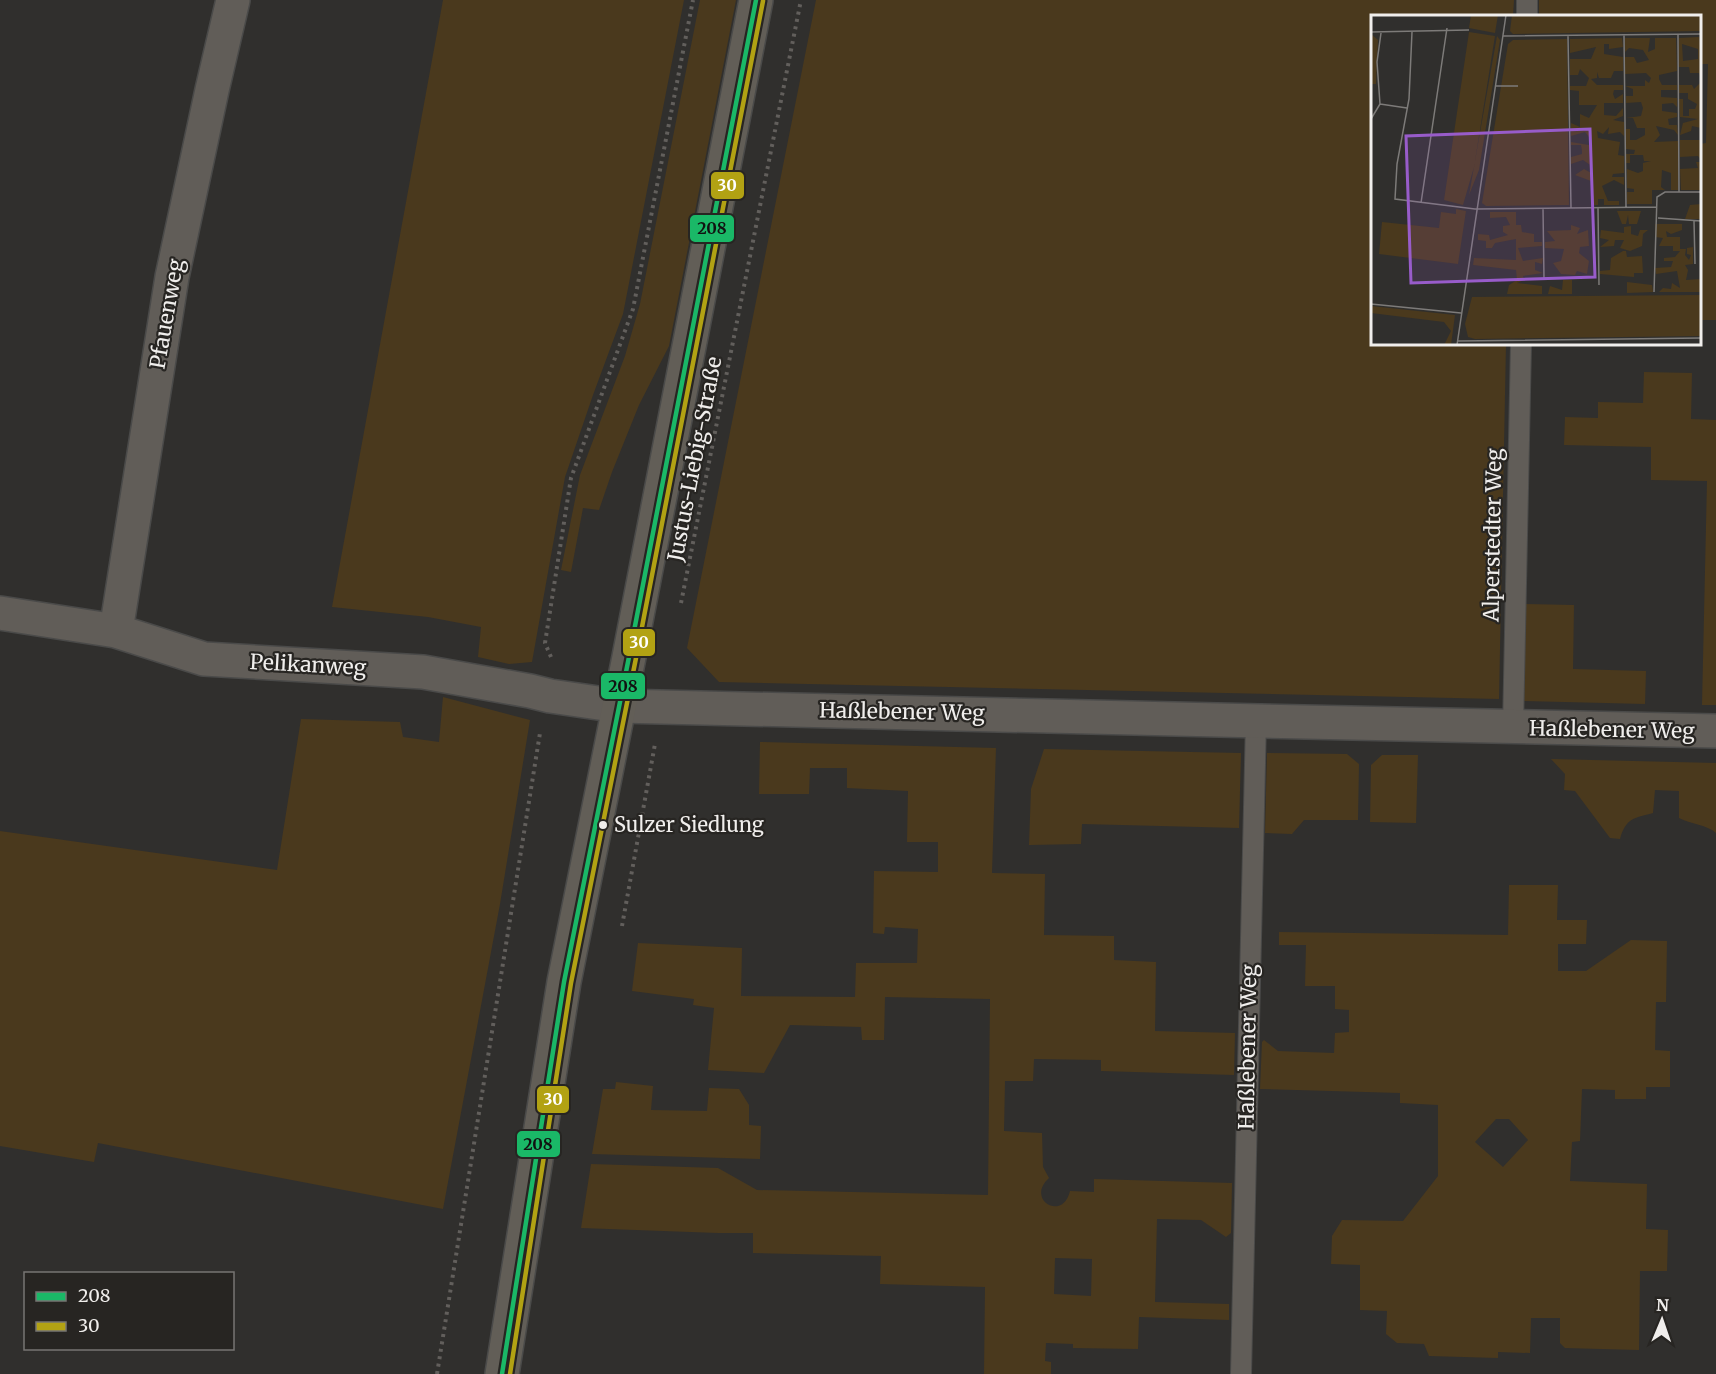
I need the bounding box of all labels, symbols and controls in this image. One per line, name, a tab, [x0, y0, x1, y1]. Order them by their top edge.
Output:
inset map	[1371, 15, 1701, 345]
line badge: 30	[710, 171, 745, 200]
text: 30	[717, 175, 737, 195]
line badge: 208	[689, 214, 735, 243]
text: 208	[697, 218, 727, 238]
street label: Pfauenweg	[144, 256, 190, 371]
street label: Justus-Liebig-Straße	[661, 354, 728, 565]
street label: Alperstedter Weg	[1477, 448, 1508, 623]
line badge: 30	[622, 628, 656, 657]
text: 30	[629, 632, 649, 652]
street label: Pelikanweg	[249, 648, 367, 681]
line badge: 208	[600, 672, 646, 700]
text: 208	[608, 676, 638, 696]
street label: Haßlebener Weg	[819, 697, 985, 726]
street label: Haßlebener Weg	[1529, 715, 1695, 744]
place label: Sulzer Siedlung	[614, 812, 764, 837]
marker: Sulzer Siedlung	[597, 819, 609, 831]
street label: Haßlebener Weg	[1233, 964, 1262, 1130]
line badge: 30	[536, 1085, 570, 1114]
text: 30	[543, 1089, 563, 1109]
line badge: 208	[516, 1130, 561, 1158]
text: 208	[523, 1134, 553, 1154]
legend	[24, 1272, 234, 1350]
text: 208	[78, 1284, 111, 1307]
north arrow	[1632, 1290, 1692, 1350]
text: N	[1656, 1295, 1670, 1315]
text: 30	[78, 1314, 100, 1337]

